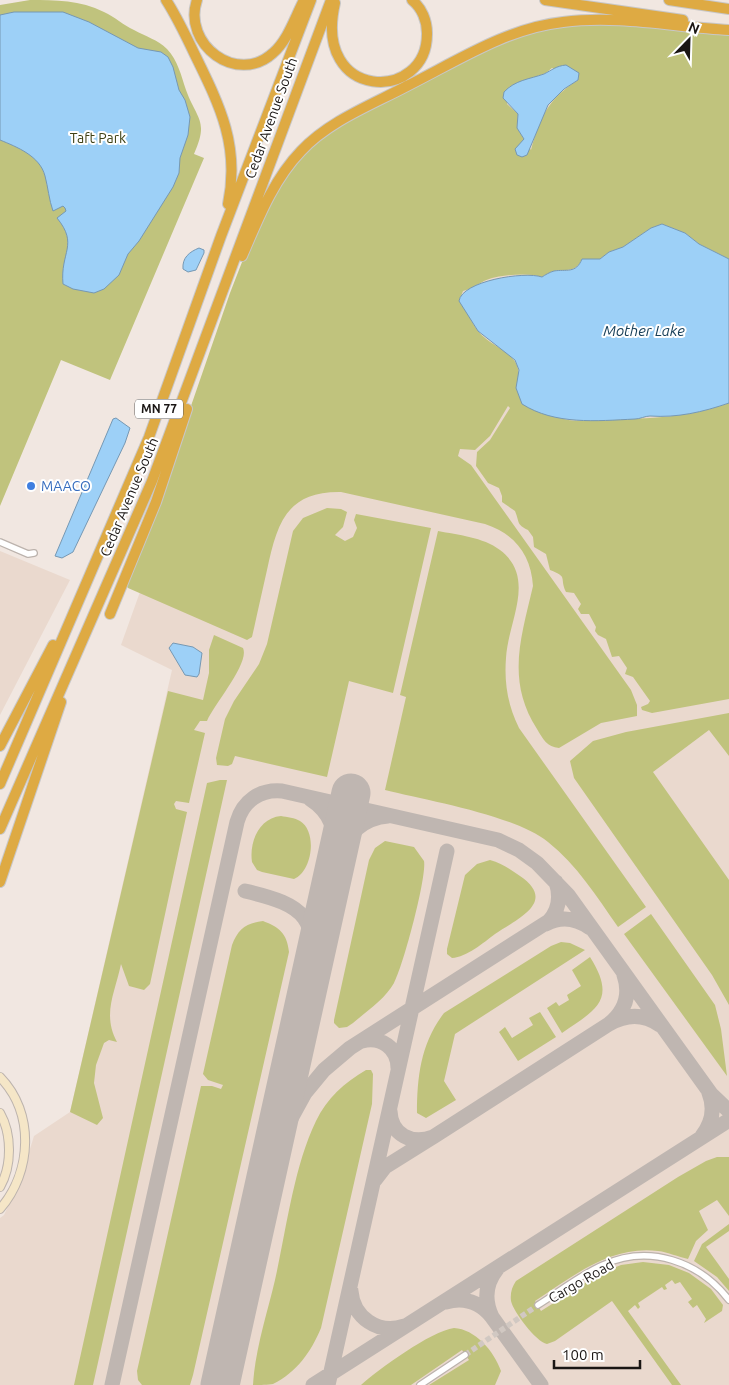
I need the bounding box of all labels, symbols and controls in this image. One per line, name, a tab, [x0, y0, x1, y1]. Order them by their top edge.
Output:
north arrow	[664, 15, 714, 65]
text: N	[686, 19, 702, 37]
street label: Cedar Avenue South	[242, 55, 300, 181]
park label: Taft Park	[70, 130, 126, 146]
water label: Mother Lake	[603, 322, 685, 339]
road number: MN 77	[135, 399, 183, 418]
street label: Cedar Avenue South	[97, 435, 161, 559]
place label: MAACO	[41, 478, 91, 494]
marker: MAACO	[25, 480, 37, 492]
street label: Cargo Road	[545, 1256, 617, 1306]
scale bar	[554, 1338, 640, 1370]
text: 100 m	[562, 1346, 604, 1363]

